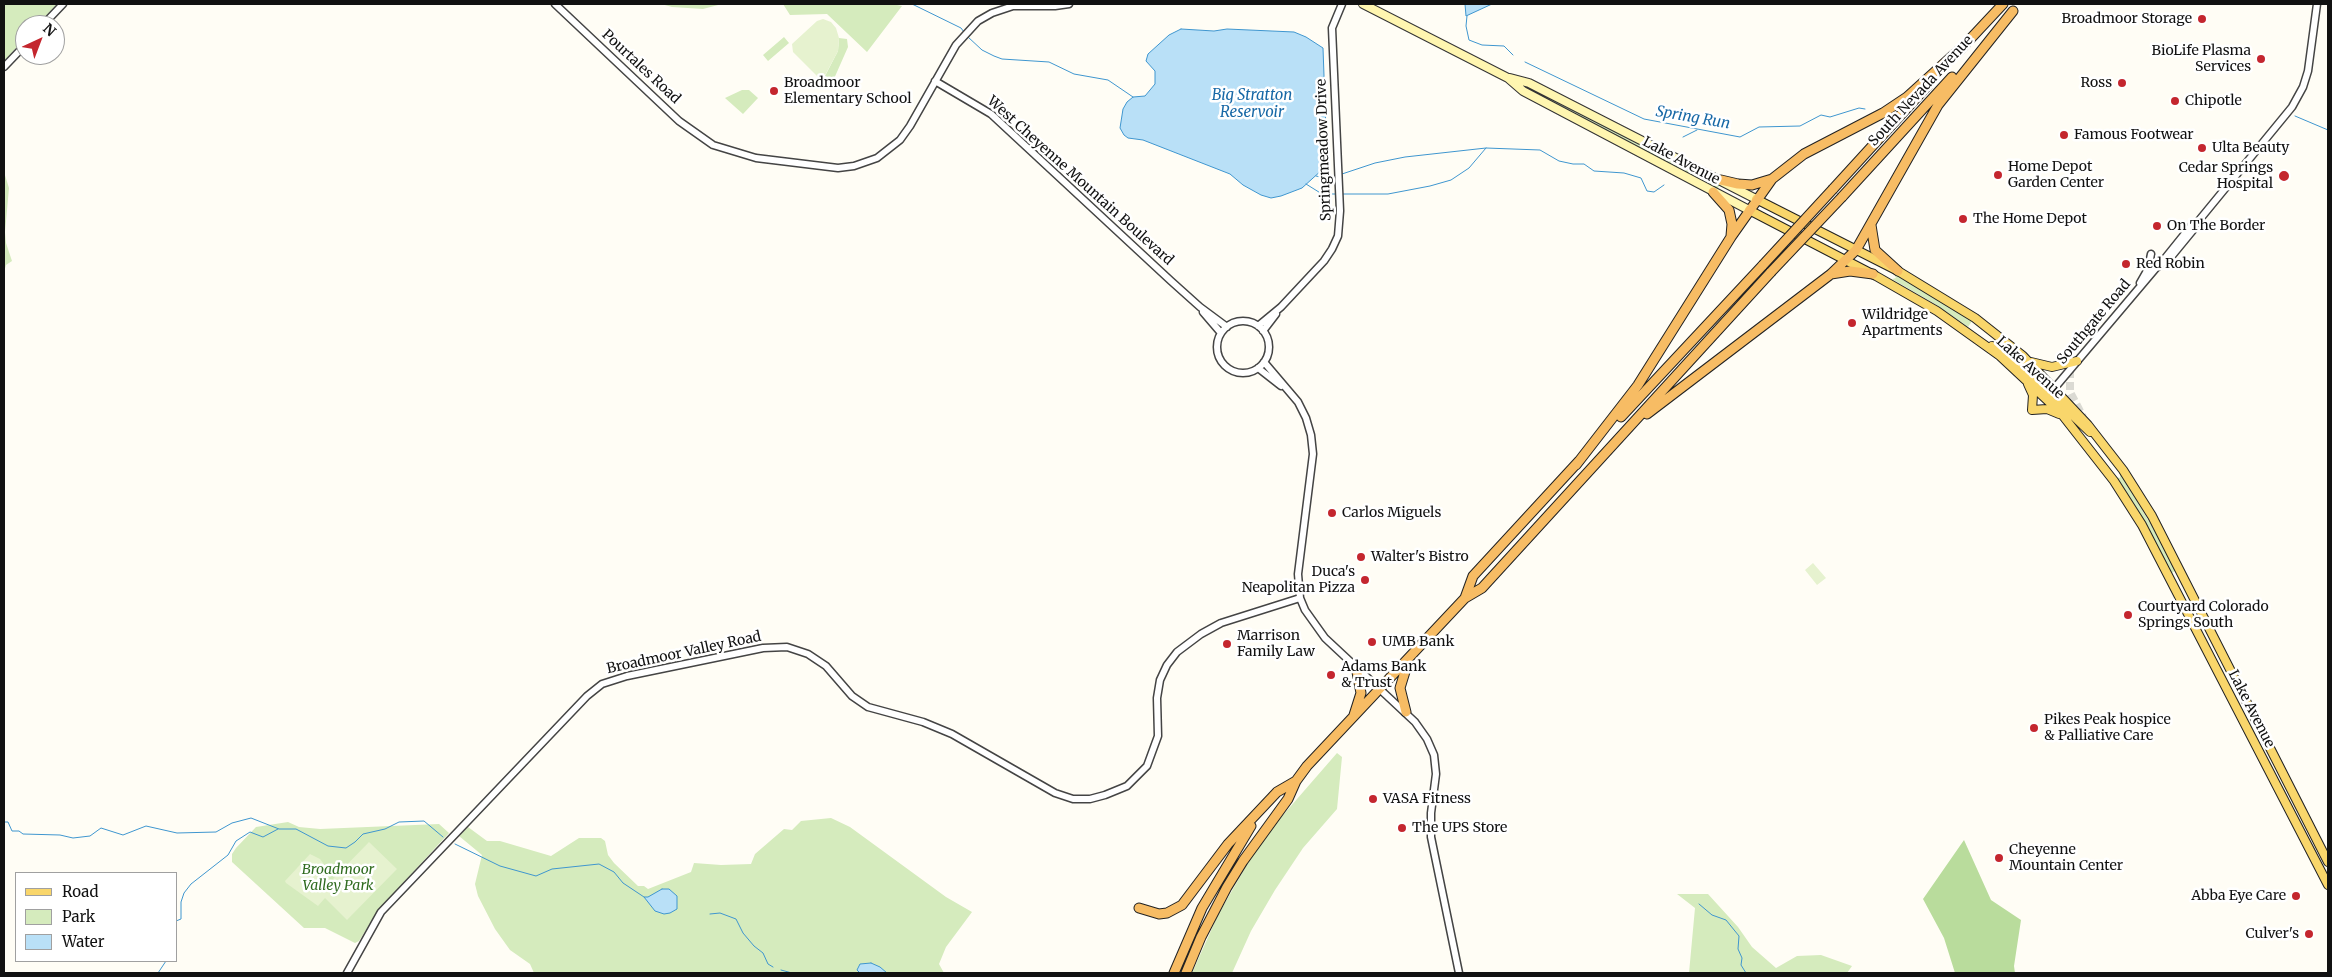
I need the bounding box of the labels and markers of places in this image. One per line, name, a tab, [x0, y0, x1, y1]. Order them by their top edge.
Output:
place label: Broadmoor Storage	[2061, 11, 2192, 27]
marker: Broadmoor Storage	[2196, 13, 2208, 25]
place label: BioLife Plasma Services	[2152, 43, 2251, 75]
marker: BioLife Plasma Services	[2255, 53, 2267, 65]
place label: Broadmoor Elementary School	[784, 75, 912, 108]
place label: Ross	[2081, 75, 2112, 91]
marker: Ross	[2116, 77, 2128, 89]
marker: Broadmoor Elementary School	[768, 85, 780, 97]
place label: Chipotle	[2185, 93, 2242, 109]
marker: Chipotle	[2169, 95, 2181, 107]
place label: Famous Footwear	[2074, 127, 2194, 143]
marker: Famous Footwear	[2058, 129, 2070, 141]
place label: Ulta Beauty	[2212, 140, 2289, 156]
marker: Ulta Beauty	[2196, 142, 2208, 154]
place label: Home Depot Garden Center	[2008, 159, 2104, 192]
place label: Cedar Springs Hospital	[2179, 160, 2273, 192]
marker: Home Depot Garden Center	[1992, 169, 2004, 181]
marker: Cedar Springs Hospital	[2277, 169, 2291, 183]
place label: The Home Depot	[1973, 211, 2087, 227]
marker: The Home Depot	[1957, 213, 1969, 225]
place label: On The Border	[2167, 218, 2265, 234]
marker: On The Border	[2151, 220, 2163, 232]
place label: Red Robin	[2136, 256, 2205, 272]
marker: Red Robin	[2120, 258, 2132, 270]
place label: Wildridge Apartments	[1862, 307, 1942, 340]
marker: Wildridge Apartments	[1846, 317, 1858, 329]
place label: Carlos Miguels	[1342, 505, 1441, 521]
marker: Carlos Miguels	[1326, 507, 1338, 519]
place label: Walter's Bistro	[1371, 549, 1469, 565]
marker: Walter's Bistro	[1355, 551, 1367, 563]
place label: Duca's Neapolitan Pizza	[1242, 564, 1355, 596]
marker: Duca's Neapolitan Pizza	[1359, 574, 1371, 586]
place label: Courtyard Colorado Springs South	[2138, 599, 2269, 632]
marker: Courtyard Colorado Springs South	[2122, 609, 2134, 621]
place label: Marrison Family Law	[1237, 628, 1315, 660]
place label: UMB Bank	[1382, 634, 1454, 650]
marker: UMB Bank	[1366, 636, 1378, 648]
marker: Marrison Family Law	[1221, 638, 1233, 650]
place label: Adams Bank & Trust	[1341, 659, 1426, 692]
marker: Adams Bank & Trust	[1325, 669, 1337, 681]
place label: Pikes Peak hospice & Palliative Care	[2044, 712, 2171, 744]
marker: Pikes Peak hospice & Palliative Care	[2028, 722, 2040, 734]
place label: VASA Fitness	[1383, 791, 1471, 807]
marker: VASA Fitness	[1367, 793, 1379, 805]
place label: The UPS Store	[1412, 820, 1507, 836]
marker: The UPS Store	[1396, 822, 1408, 834]
place label: Cheyenne Mountain Center	[2009, 842, 2123, 874]
marker: Cheyenne Mountain Center	[1993, 852, 2005, 864]
place label: Abba Eye Care	[2191, 888, 2286, 904]
marker: Abba Eye Care	[2290, 890, 2302, 902]
place label: Culver's	[2246, 926, 2299, 942]
marker: Culver's	[2303, 928, 2315, 940]

